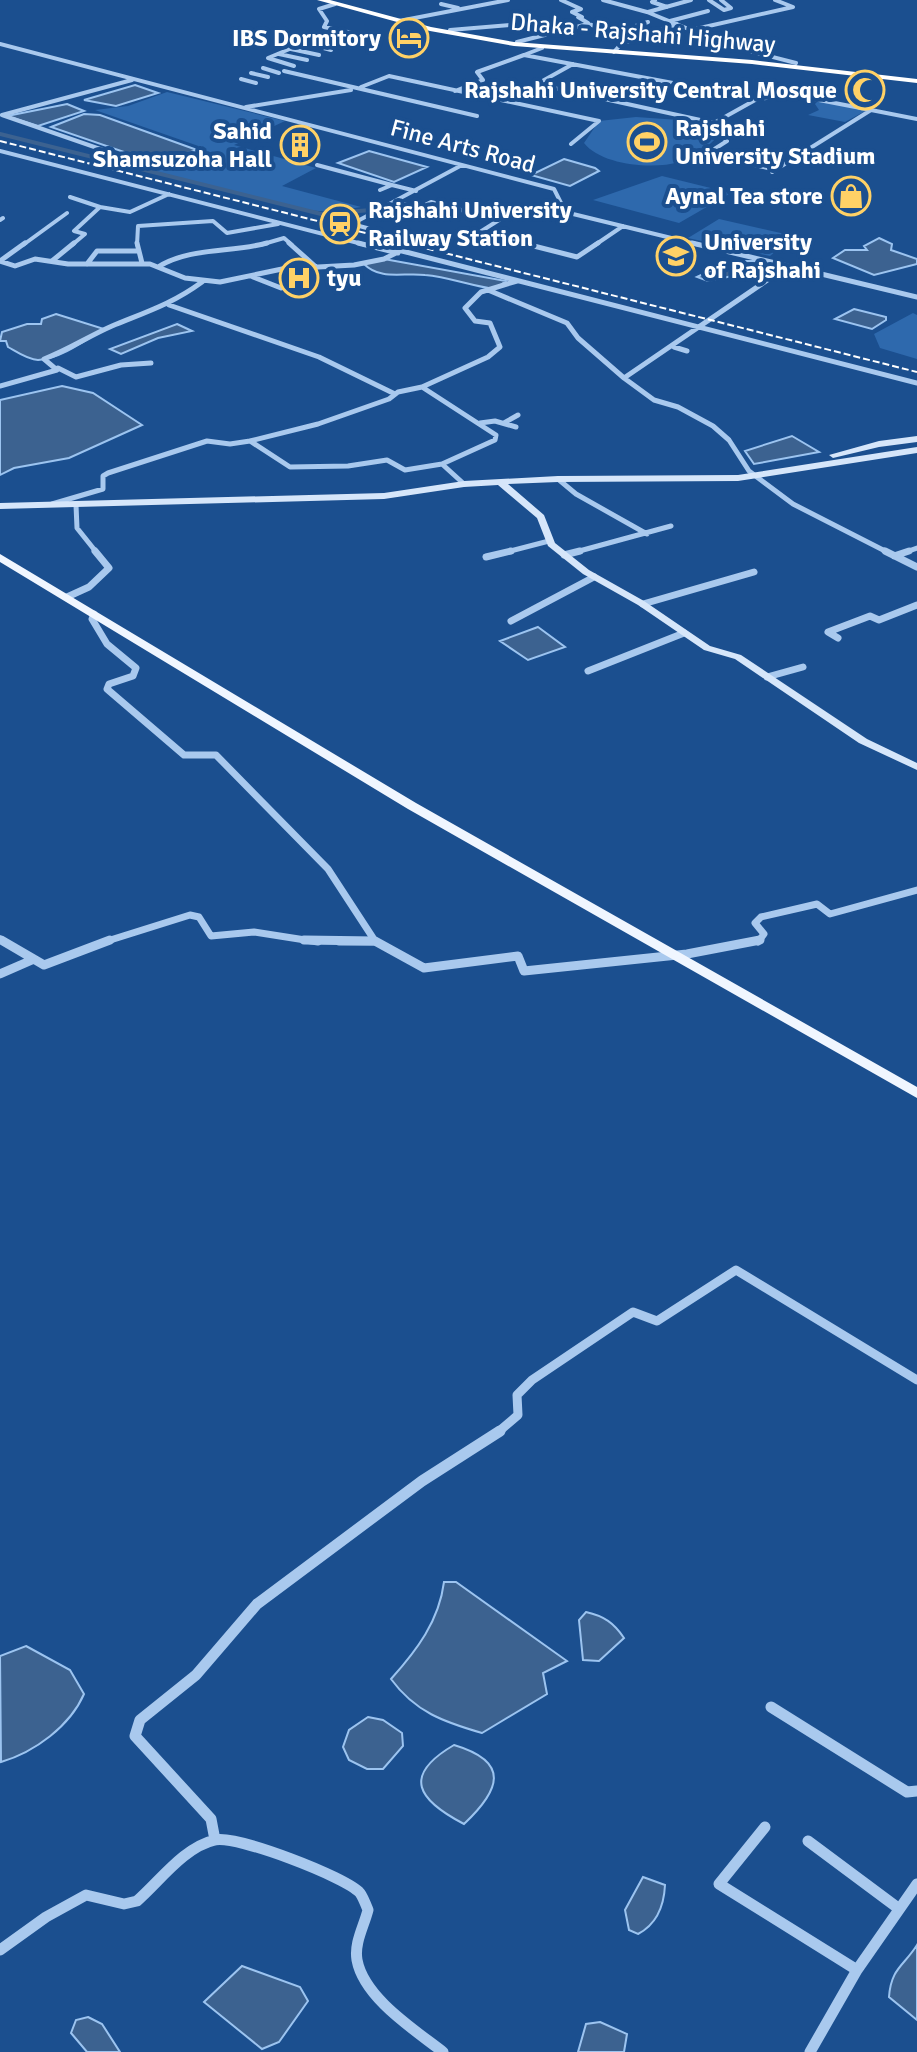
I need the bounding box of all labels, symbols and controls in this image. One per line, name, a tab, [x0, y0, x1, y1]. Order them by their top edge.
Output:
street label: Dhaka - Rajshahi Highway	[509, 6, 777, 60]
hotel icon: IBS Dormitory	[388, 17, 430, 59]
place label: IBS Dormitory	[232, 23, 381, 53]
mosque icon: Rajshahi University Central Mosque	[844, 69, 886, 111]
place label: Rajshahi University Central Mosque	[464, 75, 837, 105]
street label: Fine Arts Road	[387, 112, 539, 180]
place label: Rajshahi University Stadium	[675, 113, 875, 171]
place label: Sahid Shamsuzoha Hall	[93, 116, 272, 174]
sports icon: Rajshahi University Stadium	[626, 121, 668, 163]
building icon: Sahid Shamsuzoha Hall	[279, 124, 321, 166]
shop icon: Aynal Tea store	[830, 175, 872, 217]
place label: Aynal Tea store	[665, 181, 823, 211]
place label: Rajshahi University Railway Station	[368, 195, 572, 253]
station icon: Rajshahi University Railway Station	[319, 203, 361, 245]
place label: University of Rajshahi	[704, 227, 821, 285]
school or university icon: University of Rajshahi	[655, 235, 697, 277]
hospital icon: tyu	[278, 257, 320, 299]
place label: tyu	[326, 263, 361, 293]

